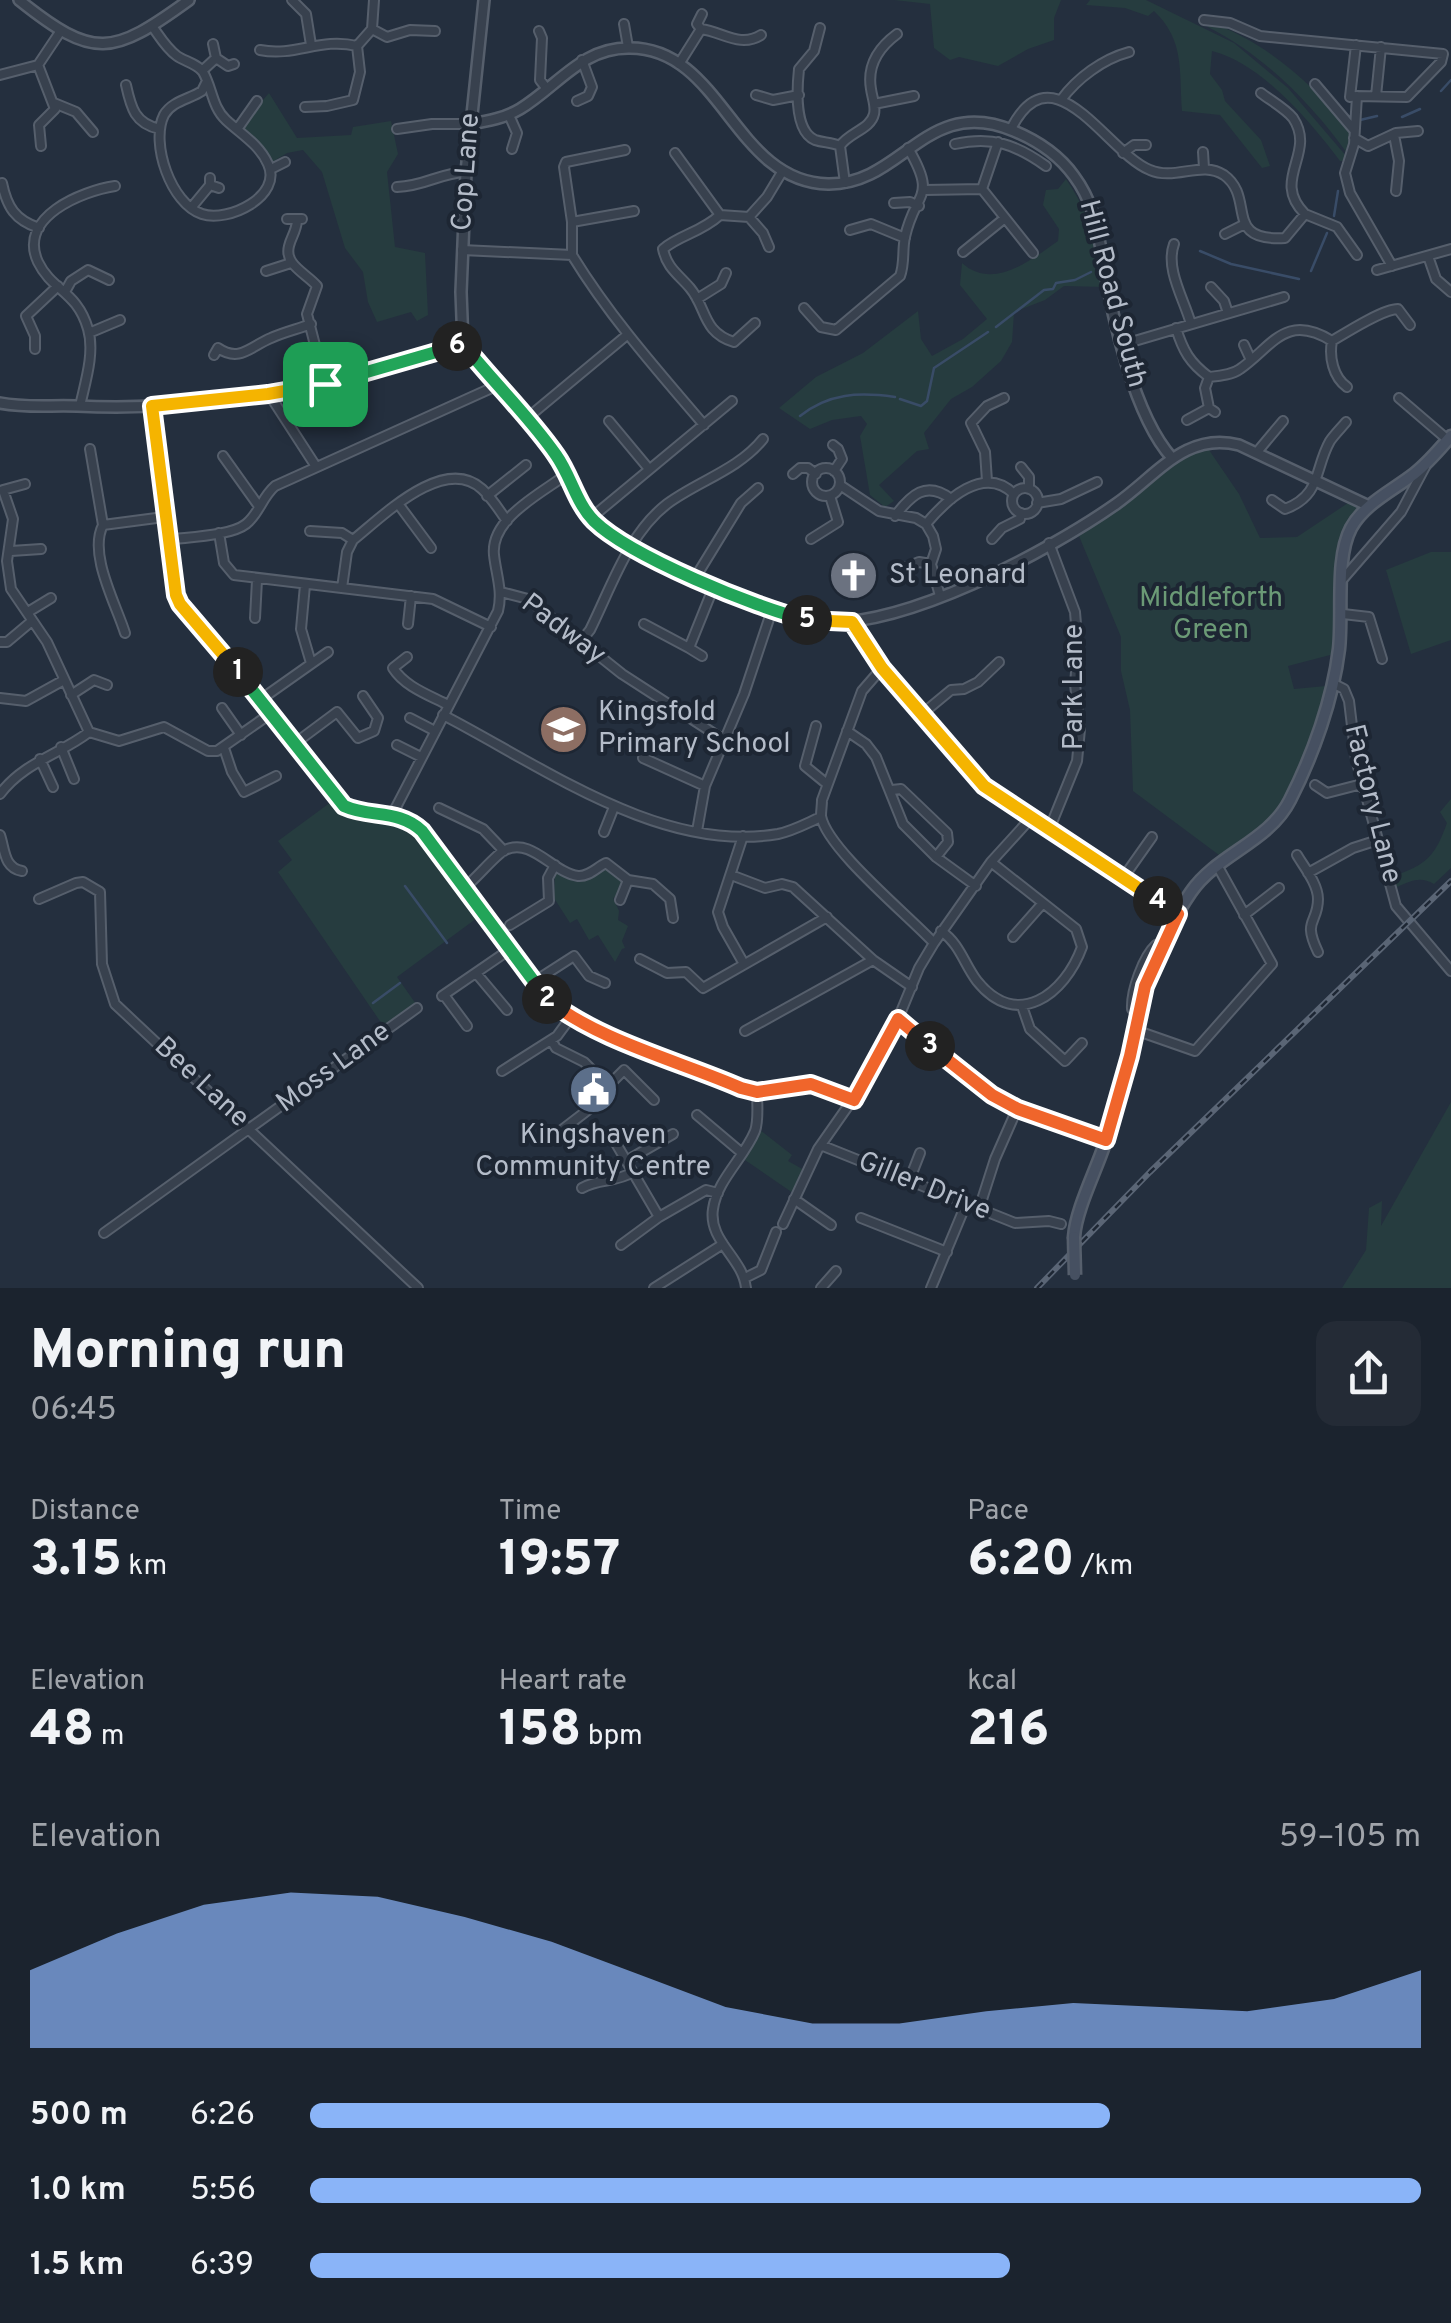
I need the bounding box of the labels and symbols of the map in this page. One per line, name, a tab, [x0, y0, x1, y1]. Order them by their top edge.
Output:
street label: Cop Lane	[445, 112, 489, 232]
street label: Hill Road South	[1070, 196, 1154, 392]
pin: 6	[432, 321, 482, 371]
pin	[283, 342, 368, 427]
church icon: St Leonard	[828, 550, 880, 602]
place label: St Leonard	[889, 558, 1026, 594]
park label: Middleforth Green	[1139, 581, 1283, 649]
street label: Padway	[513, 586, 613, 674]
pin: 5	[782, 595, 832, 645]
street label: Park Lane	[1057, 624, 1093, 750]
pin: 1	[213, 647, 263, 697]
place label: Kingsfold Primary School	[598, 695, 790, 763]
school or university icon: Kingsfold Primary School	[537, 703, 589, 755]
street label: Factory Lane	[1335, 721, 1409, 887]
pin: 4	[1133, 876, 1183, 926]
pin: 2	[522, 974, 572, 1024]
street label: Moss Lane	[270, 1014, 398, 1122]
pin: 3	[905, 1021, 955, 1071]
street label: Bee Lane	[146, 1030, 256, 1136]
public building icon: Kingshaven Community Centre	[567, 1063, 619, 1115]
place label: Kingshaven Community Centre	[475, 1118, 711, 1186]
street label: Giller Drive	[852, 1144, 996, 1230]

